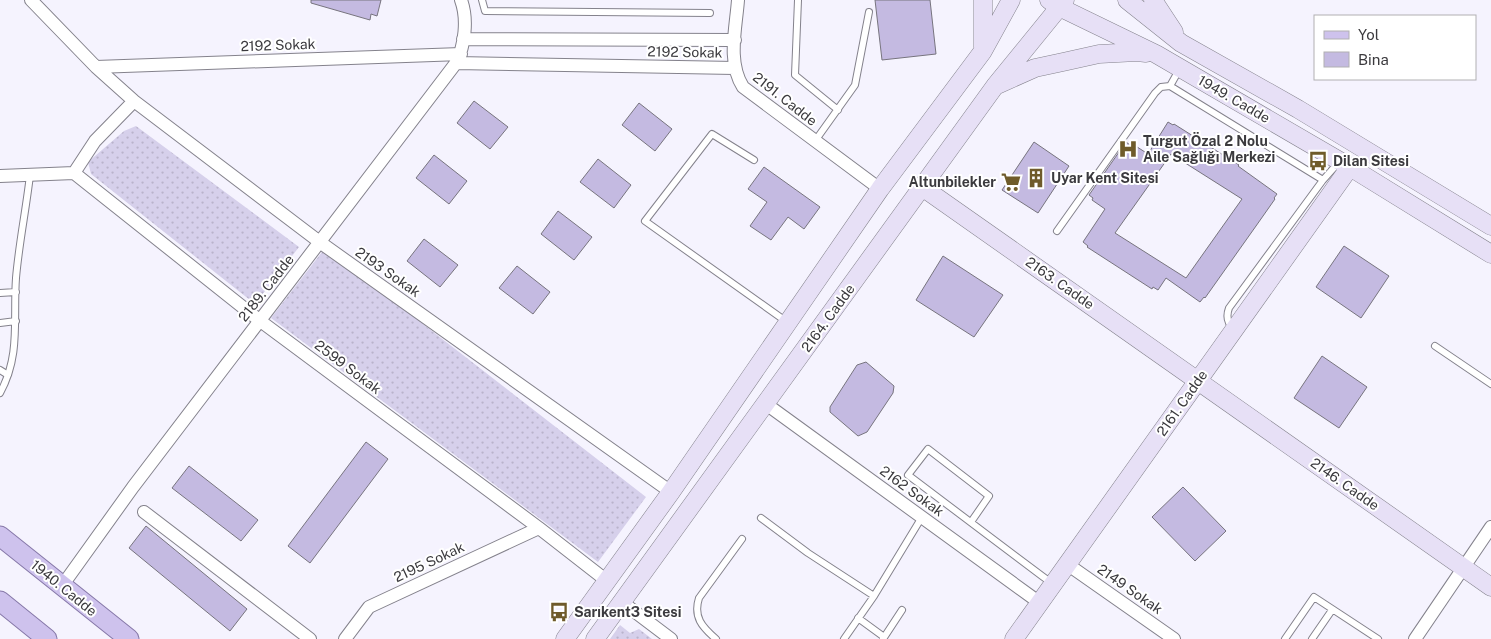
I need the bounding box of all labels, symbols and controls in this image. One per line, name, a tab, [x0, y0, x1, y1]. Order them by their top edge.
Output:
legend	[1314, 15, 1476, 80]
text: Yol	[1358, 26, 1379, 43]
street label: 2192 Sokak	[240, 36, 316, 54]
street label: 2192 Sokak	[647, 43, 723, 61]
text: Bina	[1358, 51, 1389, 68]
street label: 2191. Cadde	[750, 69, 820, 129]
street label: 1949. Cadde	[1195, 72, 1273, 126]
place label: Turgut Özal 2 Nolu Aile Sağlığı Merkezi	[1143, 132, 1275, 165]
hospital icon: Turgut Özal 2 Nolu Aile Sağlığı Merkezi	[1117, 138, 1139, 160]
bus stop icon: Dilan Sitesi	[1307, 150, 1329, 172]
place label: Dilan Sitesi	[1333, 153, 1409, 169]
building icon: Uyar Kent Sitesi	[1025, 167, 1047, 189]
place label: Uyar Kent Sitesi	[1051, 170, 1159, 186]
supermarket icon: Altunbilekler	[1000, 171, 1022, 193]
place label: Altunbilekler	[909, 174, 996, 190]
street label: 2193 Sokak	[352, 244, 424, 300]
street label: 2189. Cadde	[235, 251, 297, 325]
street label: 2163. Cadde	[1023, 254, 1097, 312]
street label: 2164. Cadde	[798, 281, 858, 355]
street label: 2599 Sokak	[312, 337, 384, 397]
street label: 2161. Cadde	[1153, 367, 1211, 439]
street label: 2146. Cadde	[1308, 455, 1382, 514]
street label: 2162 Sokak	[877, 462, 947, 520]
street label: 2195 Sokak	[391, 539, 467, 585]
street label: 1940. Cadde	[28, 557, 100, 619]
street label: 2149 Sokak	[1094, 561, 1166, 617]
bus stop icon: Sarıkent3 Sitesi	[548, 601, 570, 623]
place label: Sarıkent3 Sitesi	[574, 604, 681, 620]

